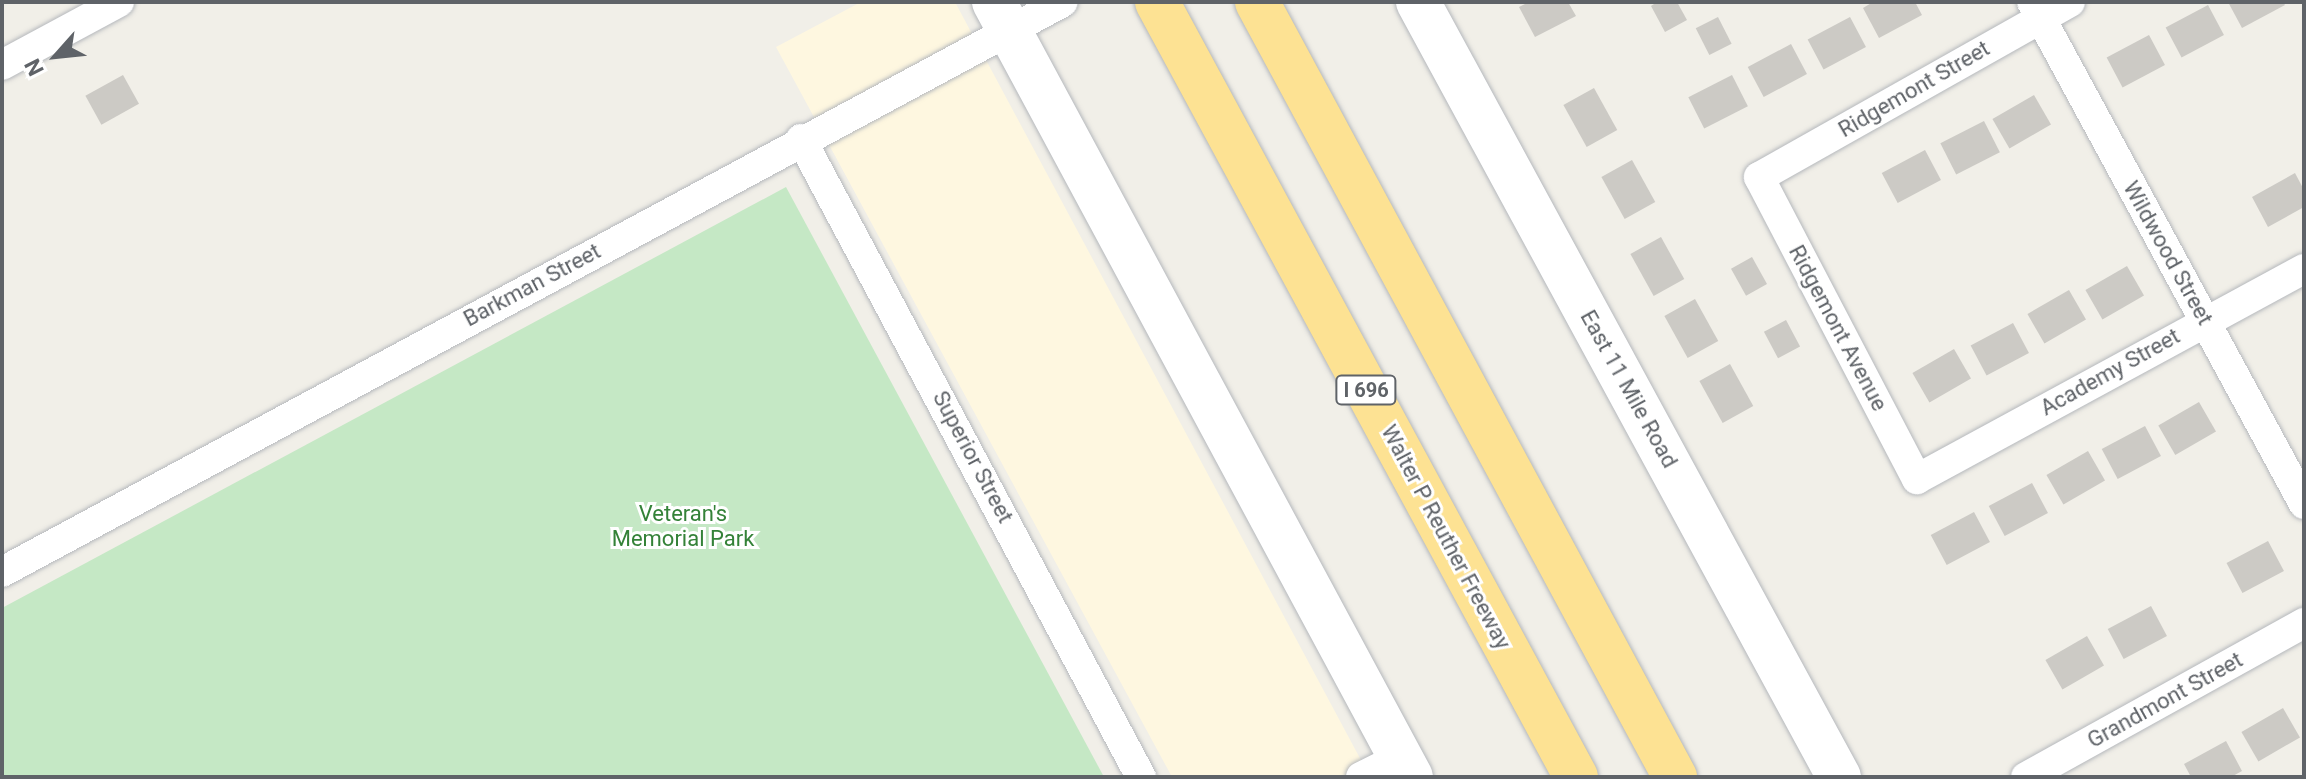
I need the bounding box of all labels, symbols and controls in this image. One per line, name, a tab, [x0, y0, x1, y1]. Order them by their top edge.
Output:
north arrow	[16, 16, 96, 96]
street label: Ridgemont Street	[1834, 35, 1994, 143]
text: N	[20, 55, 49, 80]
street label: Wildwood Street	[2118, 177, 2218, 329]
street label: Barkman Street	[459, 238, 605, 332]
street label: Ridgemont Avenue	[1783, 241, 1893, 415]
street label: East 11 Mile Road	[1575, 306, 1683, 472]
street label: Academy Street	[2036, 323, 2184, 421]
road number: I 696	[1334, 374, 1398, 406]
street label: Superior Street	[927, 387, 1019, 527]
street label: Walter P Reuther Freeway	[1376, 420, 1516, 654]
park label: Veteran's Memorial Park	[612, 500, 754, 552]
street label: Grandmont Street	[2083, 646, 2247, 754]

